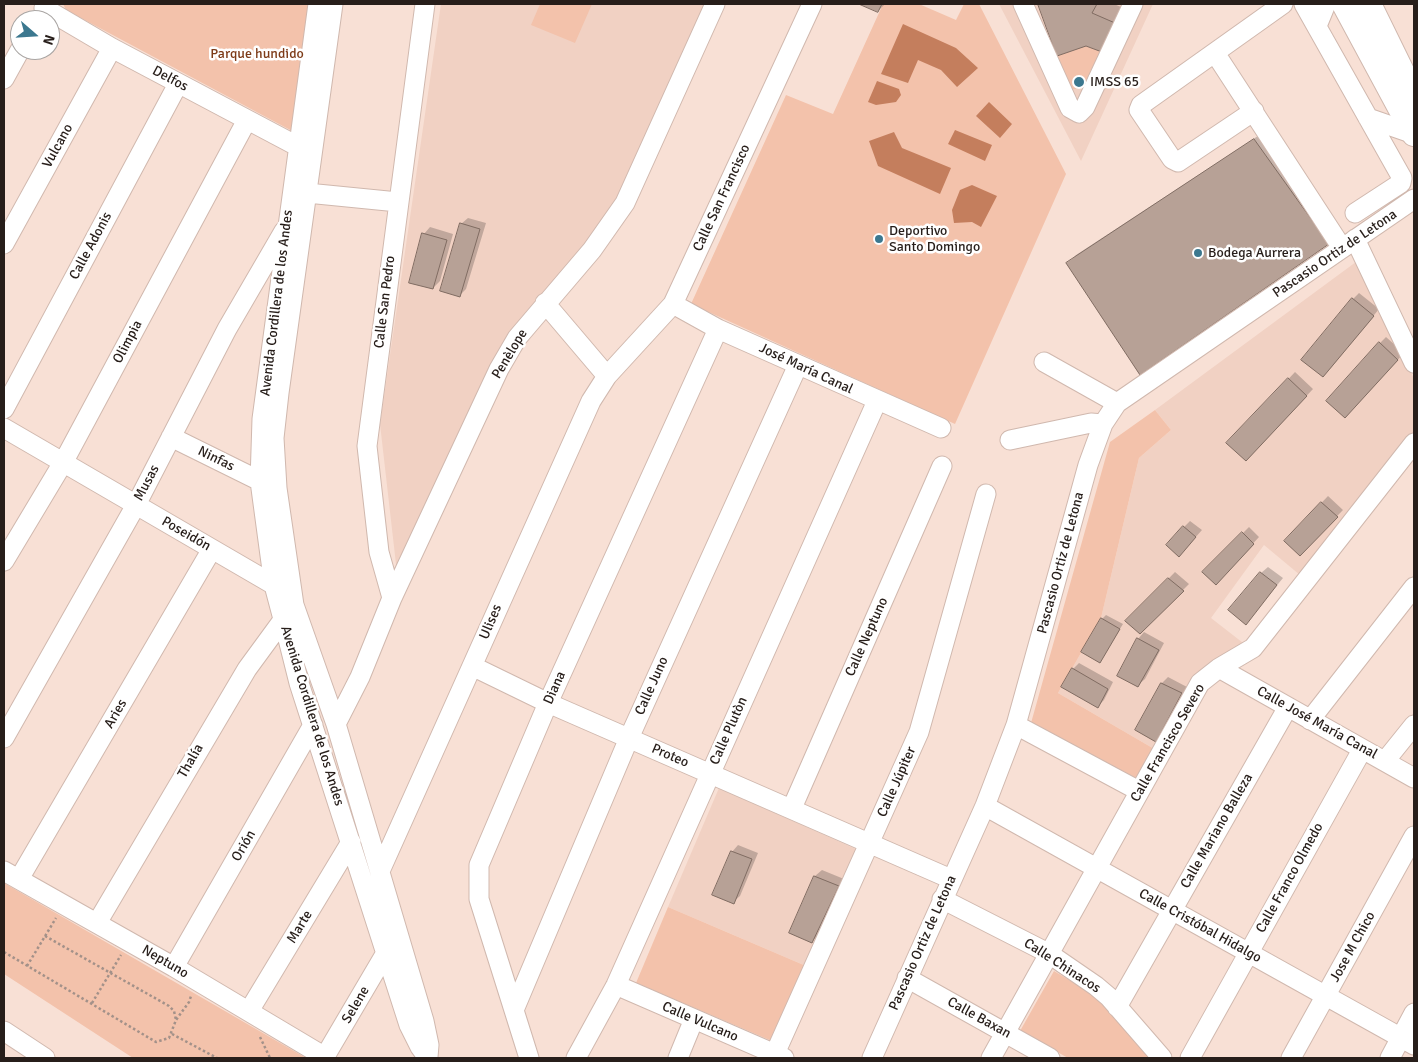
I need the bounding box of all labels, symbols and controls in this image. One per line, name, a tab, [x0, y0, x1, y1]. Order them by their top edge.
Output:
north arrow	[10, 10, 60, 60]
text: N	[39, 32, 58, 47]
park label: Parque hundido	[210, 46, 304, 62]
street label: Delfos	[149, 63, 191, 95]
place label: IMSS 65	[1090, 74, 1139, 90]
marker: IMSS 65	[1072, 75, 1086, 89]
street label: Vulcano	[39, 121, 77, 171]
street label: Calle San Francisco	[690, 142, 754, 254]
street label: Pascasio Ortiz de Letona	[1270, 206, 1400, 302]
street label: Calle Adonis	[66, 209, 116, 283]
street label: Avenida Cordillera de los Andes	[257, 209, 297, 397]
place label: Deportivo Santo Domingo	[889, 223, 980, 256]
marker: Deportivo Santo Domingo	[873, 233, 885, 245]
place label: Bodega Aurrera	[1208, 245, 1301, 261]
marker: Bodega Aurrera	[1192, 247, 1204, 259]
street label: Calle San Pedro	[371, 255, 399, 349]
street label: Olimpia	[110, 318, 146, 366]
street label: Penèlope	[489, 326, 531, 382]
street label: José María Canal	[756, 340, 856, 398]
street label: Ninfas	[195, 443, 237, 475]
street label: Musas	[131, 462, 163, 504]
street label: Pascasio Ortiz de Letona	[1034, 490, 1088, 636]
street label: Poseidón	[158, 513, 214, 555]
street label: Calle Neptuno	[842, 595, 892, 679]
street label: Ulises	[476, 602, 506, 642]
street label: Avenida Cordillera de los Andes	[277, 624, 347, 808]
street label: Calle Juno	[632, 654, 672, 718]
street label: Diana	[540, 669, 570, 707]
street label: Calle Francisco Severo	[1127, 681, 1209, 805]
street label: Calle José María Canal	[1254, 683, 1380, 763]
street label: Calle Plutòn	[707, 694, 751, 768]
street label: Aries	[101, 696, 131, 732]
street label: Thalía	[175, 741, 207, 781]
street label: Proteo	[649, 741, 691, 771]
street label: Calle Júpiter	[874, 744, 920, 820]
street label: Calle Mariano Balleza	[1177, 771, 1257, 891]
street label: Calle Franco Olmedo	[1253, 820, 1327, 936]
street label: Orión	[228, 827, 260, 865]
street label: Pascasio Ortiz de Letona	[886, 873, 960, 1013]
street label: Calle Cristóbal Hidalgo	[1136, 885, 1264, 967]
street label: Marte	[284, 907, 316, 947]
street label: Jose M Chico	[1327, 909, 1379, 985]
street label: Calle Chinacos	[1021, 935, 1103, 997]
street label: Neptuno	[139, 942, 191, 982]
street label: Selene	[339, 983, 373, 1027]
street label: Calle Baxan	[944, 994, 1014, 1042]
street label: Calle Vulcano	[659, 998, 741, 1046]

